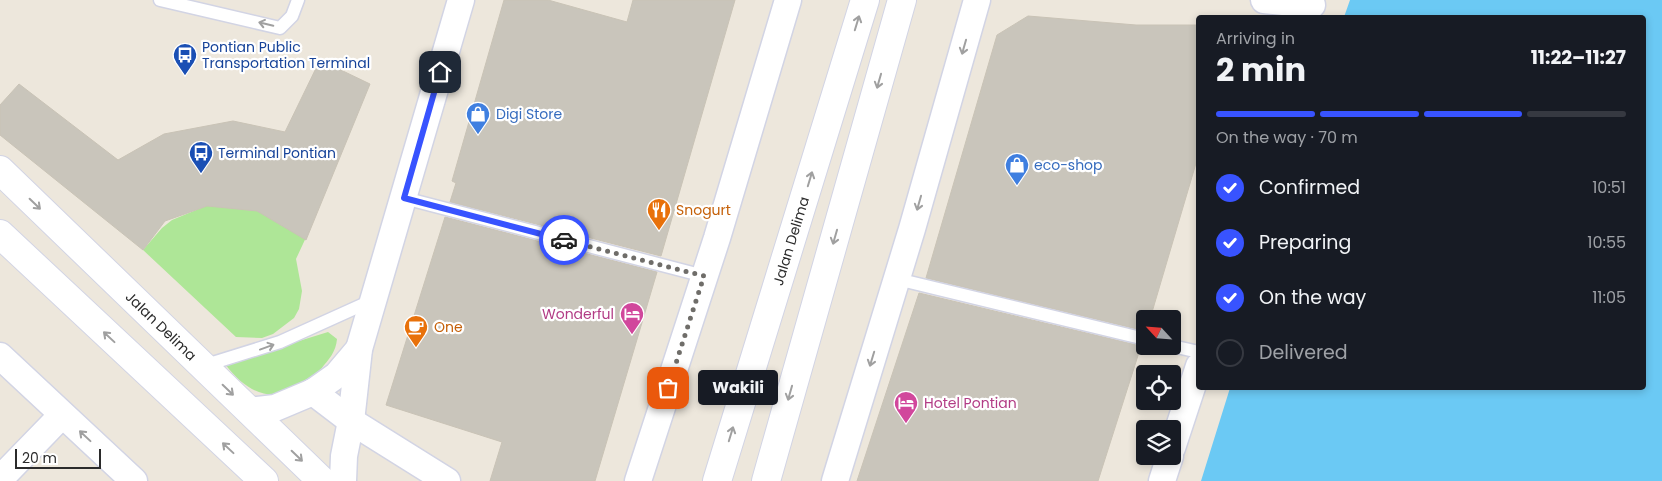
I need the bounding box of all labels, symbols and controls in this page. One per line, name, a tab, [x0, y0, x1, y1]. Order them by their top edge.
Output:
one-way arrow	[853, 16, 863, 32]
one-way arrow	[258, 19, 274, 28]
text: Arriving in	[1216, 27, 1295, 50]
place label: Pontian Public Transportation Terminal	[202, 37, 370, 73]
one-way arrow	[958, 38, 968, 54]
bus stop icon: Pontian Public Transportation Terminal	[172, 42, 198, 76]
text: 11:22–11:27	[1531, 44, 1626, 71]
text: 2 min	[1216, 47, 1306, 92]
pin	[419, 51, 461, 93]
icon: home	[426, 58, 454, 86]
one-way arrow	[874, 72, 884, 88]
shop icon: Digi Store	[465, 101, 491, 135]
place label: Digi Store	[496, 104, 562, 124]
text: On the way · 70 m	[1216, 126, 1358, 149]
bus stop icon: Terminal Pontian	[188, 140, 214, 174]
place label: Terminal Pontian	[218, 143, 336, 163]
shop icon: eco-shop	[1004, 152, 1030, 186]
place label: eco-shop	[1034, 155, 1103, 175]
one-way arrow	[805, 171, 815, 187]
icon: check	[1216, 174, 1244, 202]
text: Confirmed	[1259, 174, 1360, 201]
text: 10:51	[1592, 176, 1626, 199]
street label: Jalan Delima	[768, 194, 814, 288]
one-way arrow	[914, 195, 924, 211]
restaurant icon: Snogurt	[646, 197, 672, 231]
one-way arrow	[29, 198, 41, 210]
place label: Snogurt	[676, 200, 731, 220]
courier	[539, 215, 589, 265]
icon: car	[550, 226, 578, 254]
one-way arrow	[829, 228, 839, 244]
icon: check	[1216, 229, 1244, 257]
text: Preparing	[1259, 229, 1351, 256]
text: 10:55	[1587, 231, 1626, 254]
icon: check	[1216, 284, 1244, 312]
text: On the way	[1259, 284, 1366, 311]
text: 11:05	[1592, 286, 1626, 309]
street label: Jalan Delima	[121, 287, 201, 365]
hotel icon: Wonderful	[619, 301, 645, 335]
place label: Wonderful	[542, 304, 614, 324]
north arrow	[1136, 310, 1181, 355]
map controls	[1136, 310, 1181, 465]
cafe icon: One	[403, 314, 429, 348]
place label: One	[434, 317, 463, 337]
one-way arrow	[103, 331, 116, 343]
text: Delivered	[1259, 339, 1348, 366]
one-way arrow	[258, 342, 274, 351]
one-way arrow	[867, 350, 877, 366]
button: locate	[1136, 365, 1181, 410]
pin	[647, 367, 689, 409]
callout: Wakili	[698, 370, 778, 406]
icon: bag	[654, 374, 682, 402]
text: Wakili	[712, 376, 764, 399]
one-way arrow	[221, 384, 234, 396]
one-way arrow	[785, 385, 795, 401]
hotel icon: Hotel Pontian	[893, 390, 919, 424]
place label: Hotel Pontian	[924, 393, 1017, 413]
button: layers	[1136, 420, 1181, 465]
one-way arrow	[727, 427, 737, 443]
one-way arrow	[79, 430, 91, 442]
one-way arrow	[222, 442, 234, 454]
scale bar	[15, 446, 101, 469]
text: 20 m	[22, 448, 57, 468]
one-way arrow	[290, 450, 303, 462]

